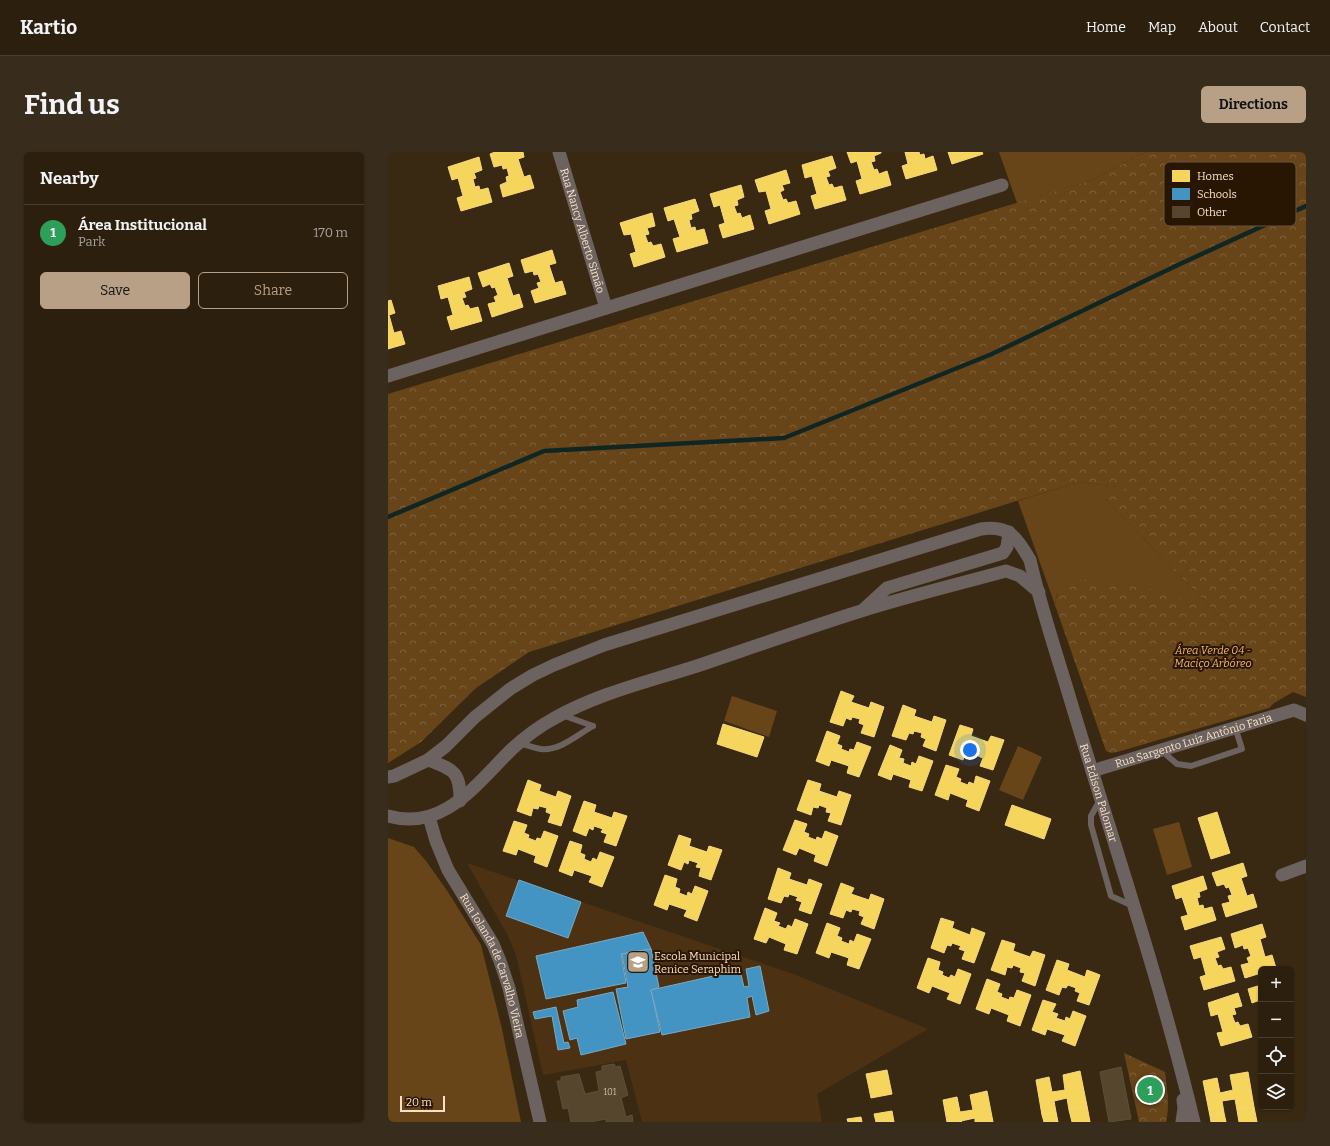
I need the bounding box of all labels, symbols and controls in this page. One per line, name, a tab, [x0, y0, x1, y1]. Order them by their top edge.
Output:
text: Kartio	[20, 16, 77, 39]
text: Home	[1086, 19, 1126, 36]
text: Map	[1148, 19, 1176, 36]
text: About	[1198, 19, 1238, 36]
text: Contact	[1260, 19, 1310, 36]
button: Directions	[1201, 86, 1306, 123]
text: Find us	[24, 88, 120, 121]
legend	[1164, 162, 1296, 226]
street label: Rua Nancy Alberto Simão	[557, 167, 607, 295]
text: Nearby	[40, 168, 99, 189]
text: Homes	[1197, 170, 1234, 183]
text: Schools	[1197, 188, 1237, 201]
text: Other	[1197, 206, 1227, 219]
text: Área Institucional	[78, 216, 207, 234]
text: 1	[50, 225, 56, 240]
text: 170 m	[313, 225, 348, 240]
text: Park	[78, 234, 105, 249]
button: Save	[40, 272, 190, 309]
button: Share	[198, 272, 348, 309]
park label: Área Verde 04 - Maciço Arbóreo	[1174, 643, 1252, 670]
street label: Rua Sargento Luiz Antônio Faria	[1114, 711, 1274, 771]
your location	[960, 740, 980, 760]
street label: Rua Edison Palomar	[1077, 742, 1120, 844]
street label: Rua Iolanda de Carvalho Vieira	[457, 891, 526, 1039]
school or university icon: Escola Municipal Renice Seraphim	[625, 949, 651, 975]
place label: Escola Municipal Renice Seraphim	[654, 950, 742, 976]
map controls	[1258, 966, 1294, 1110]
button: +	[1258, 966, 1294, 1002]
button: −	[1258, 1002, 1294, 1038]
button: locate	[1258, 1038, 1294, 1074]
button: layers	[1258, 1074, 1294, 1110]
pin: 1	[1137, 1075, 1163, 1105]
house number: 101	[603, 1087, 617, 1097]
scale bar	[400, 1094, 445, 1113]
text: 20 m	[406, 1096, 432, 1109]

